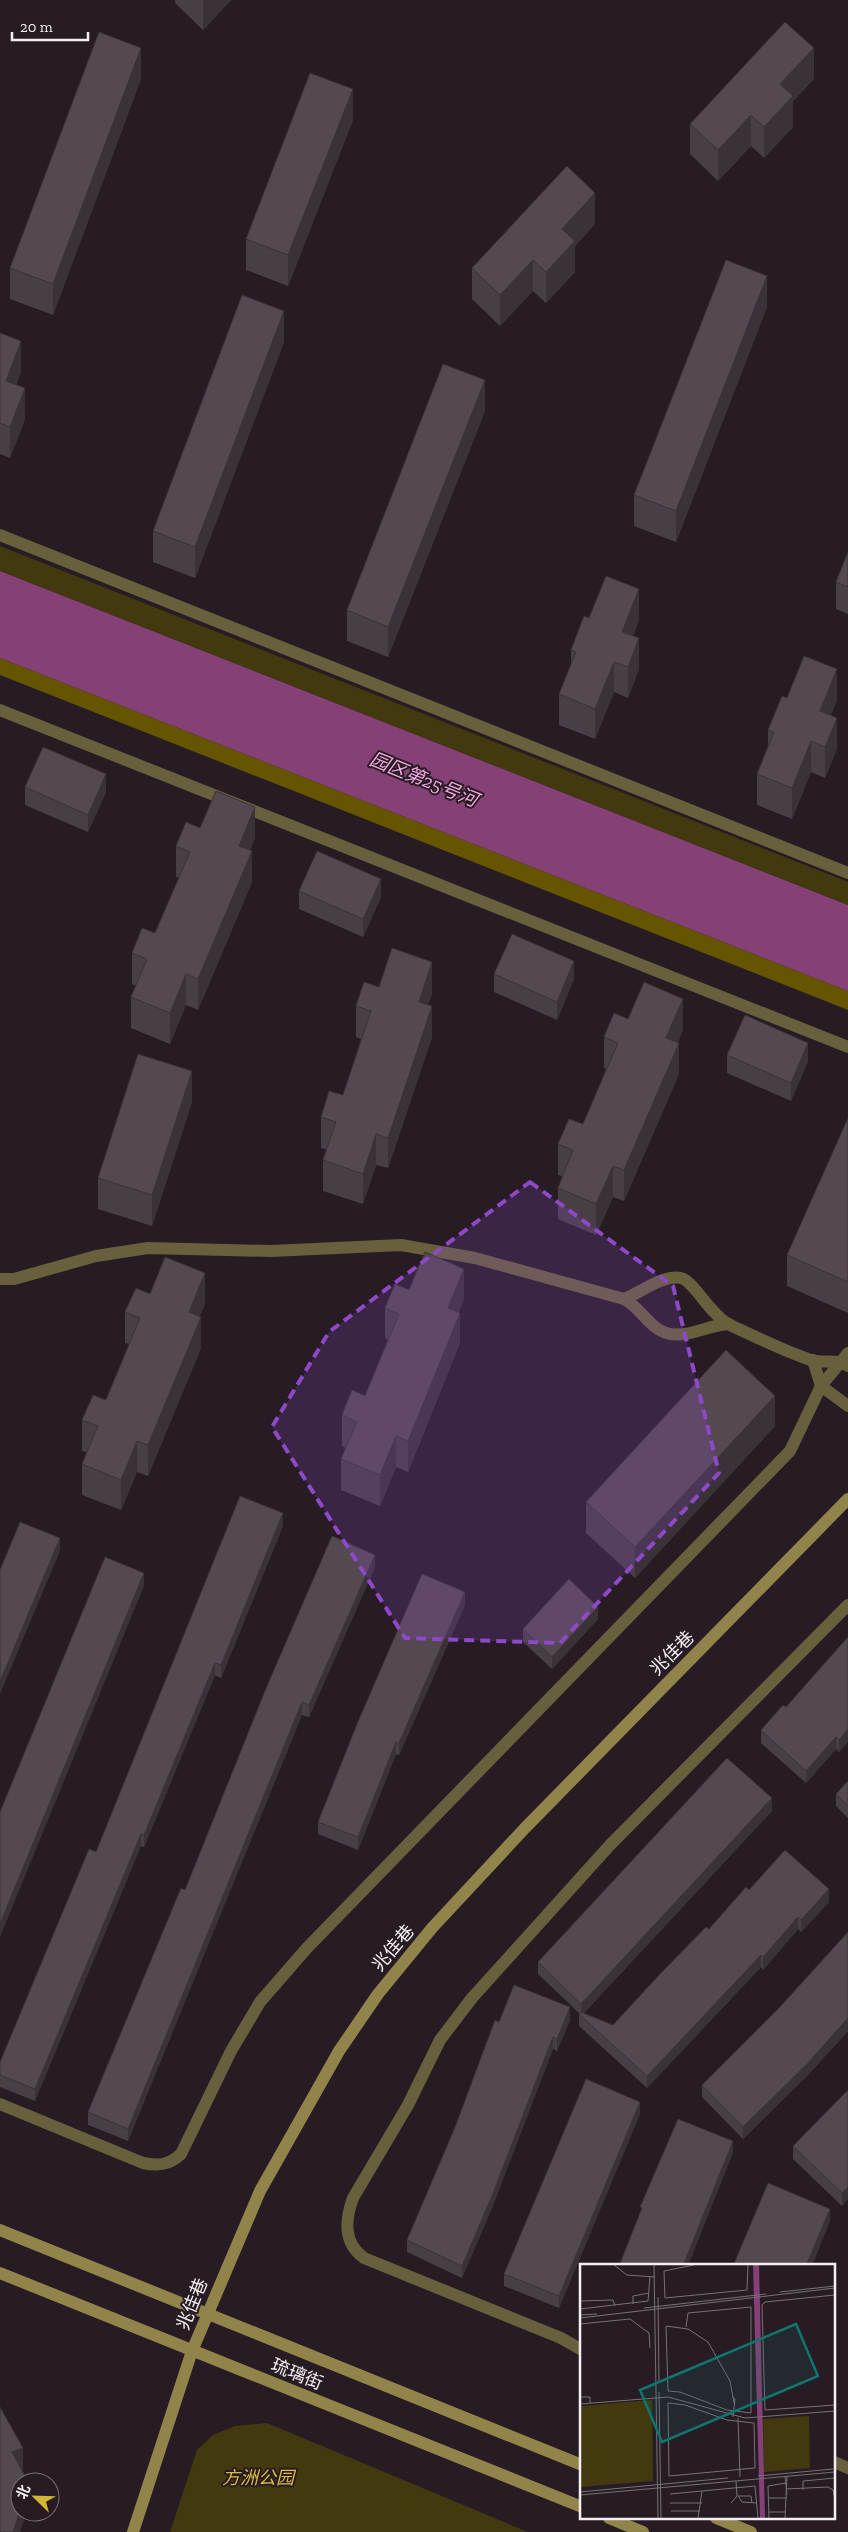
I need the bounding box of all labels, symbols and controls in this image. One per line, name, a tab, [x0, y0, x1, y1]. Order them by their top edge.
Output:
scale bar	[12, 10, 89, 42]
text: 20 m	[20, 18, 53, 36]
water label: 园区第25号河	[367, 747, 485, 813]
street label: 兆佳巷	[645, 1626, 699, 1680]
street label: 兆佳巷	[367, 1920, 419, 1976]
inset map	[580, 2264, 836, 2520]
street label: 兆佳巷	[172, 2275, 212, 2333]
street label: 琉璃街	[268, 2354, 326, 2394]
park label: 方洲公园	[222, 2467, 297, 2489]
north arrow	[10, 2472, 60, 2522]
text: 北	[13, 2482, 34, 2502]

